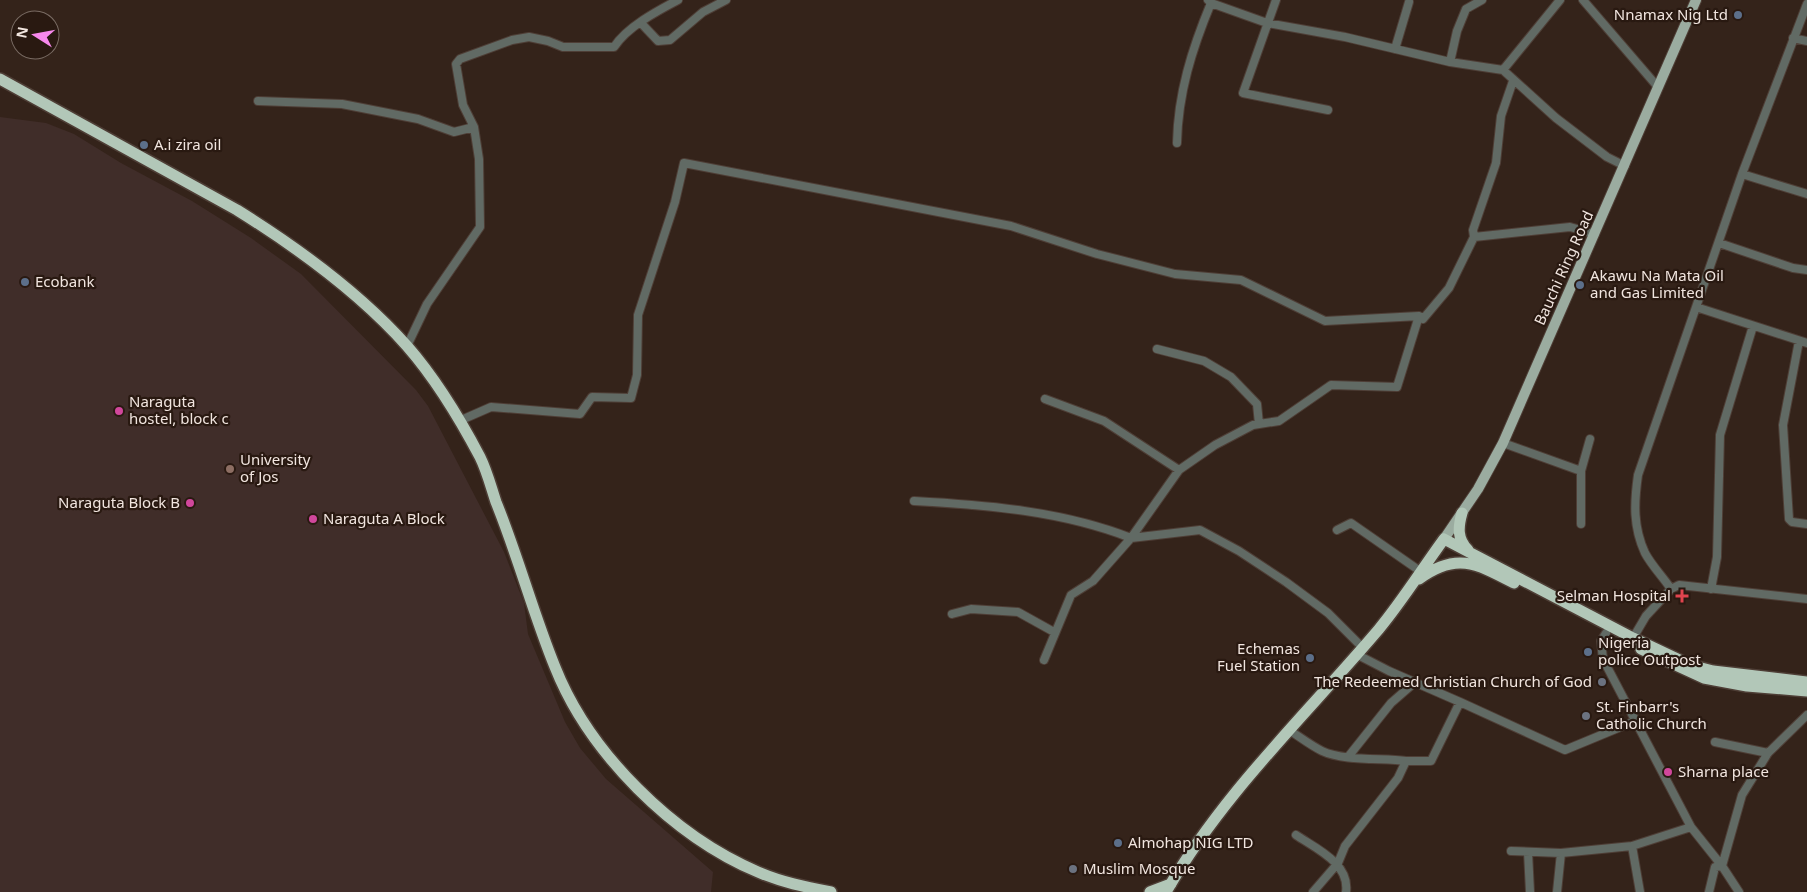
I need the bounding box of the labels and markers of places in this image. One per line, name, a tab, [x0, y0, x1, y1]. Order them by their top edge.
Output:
place label: Nnamax Nig Ltd	[1614, 4, 1728, 24]
marker: Nnamax Nig Ltd	[1732, 9, 1744, 21]
place label: A.i zira oil	[154, 134, 221, 154]
marker: A.i zira oil	[138, 139, 150, 151]
place label: Akawu Na Mata Oil and Gas Limited	[1590, 265, 1724, 302]
place label: Ecobank	[35, 271, 95, 291]
marker: Ecobank	[19, 276, 31, 288]
marker: Akawu Na Mata Oil and Gas Limited	[1574, 279, 1586, 291]
place label: Naraguta hostel, block c	[129, 391, 229, 428]
marker: Naraguta hostel, block c	[113, 405, 125, 417]
place label: University of Jos	[240, 449, 311, 486]
marker: University of Jos	[224, 463, 236, 475]
place label: Naraguta Block B	[58, 492, 180, 512]
marker: Naraguta Block B	[184, 497, 196, 509]
place label: Naraguta A Block	[323, 508, 445, 528]
marker: Naraguta A Block	[307, 513, 319, 525]
place label: Selman Hospital	[1557, 585, 1671, 605]
marker: Selman Hospital	[1675, 589, 1689, 603]
place label: Nigeria police Outpost	[1598, 632, 1701, 669]
place label: Echemas Fuel Station	[1217, 638, 1300, 675]
marker: Nigeria police Outpost	[1582, 646, 1594, 658]
marker: Echemas Fuel Station	[1304, 652, 1316, 664]
place label: The Redeemed Christian Church of God	[1314, 671, 1592, 691]
marker: The Redeemed Christian Church of God	[1596, 676, 1608, 688]
place label: St. Finbarr's Catholic Church	[1596, 696, 1707, 733]
marker: St. Finbarr's Catholic Church	[1580, 710, 1592, 722]
place label: Sharna place	[1678, 761, 1769, 781]
marker: Sharna place	[1662, 766, 1674, 778]
place label: Almohap NIG LTD	[1128, 832, 1254, 852]
marker: Almohap NIG LTD	[1112, 837, 1124, 849]
place label: Muslim Mosque	[1083, 858, 1196, 878]
marker: Muslim Mosque	[1067, 863, 1079, 875]

